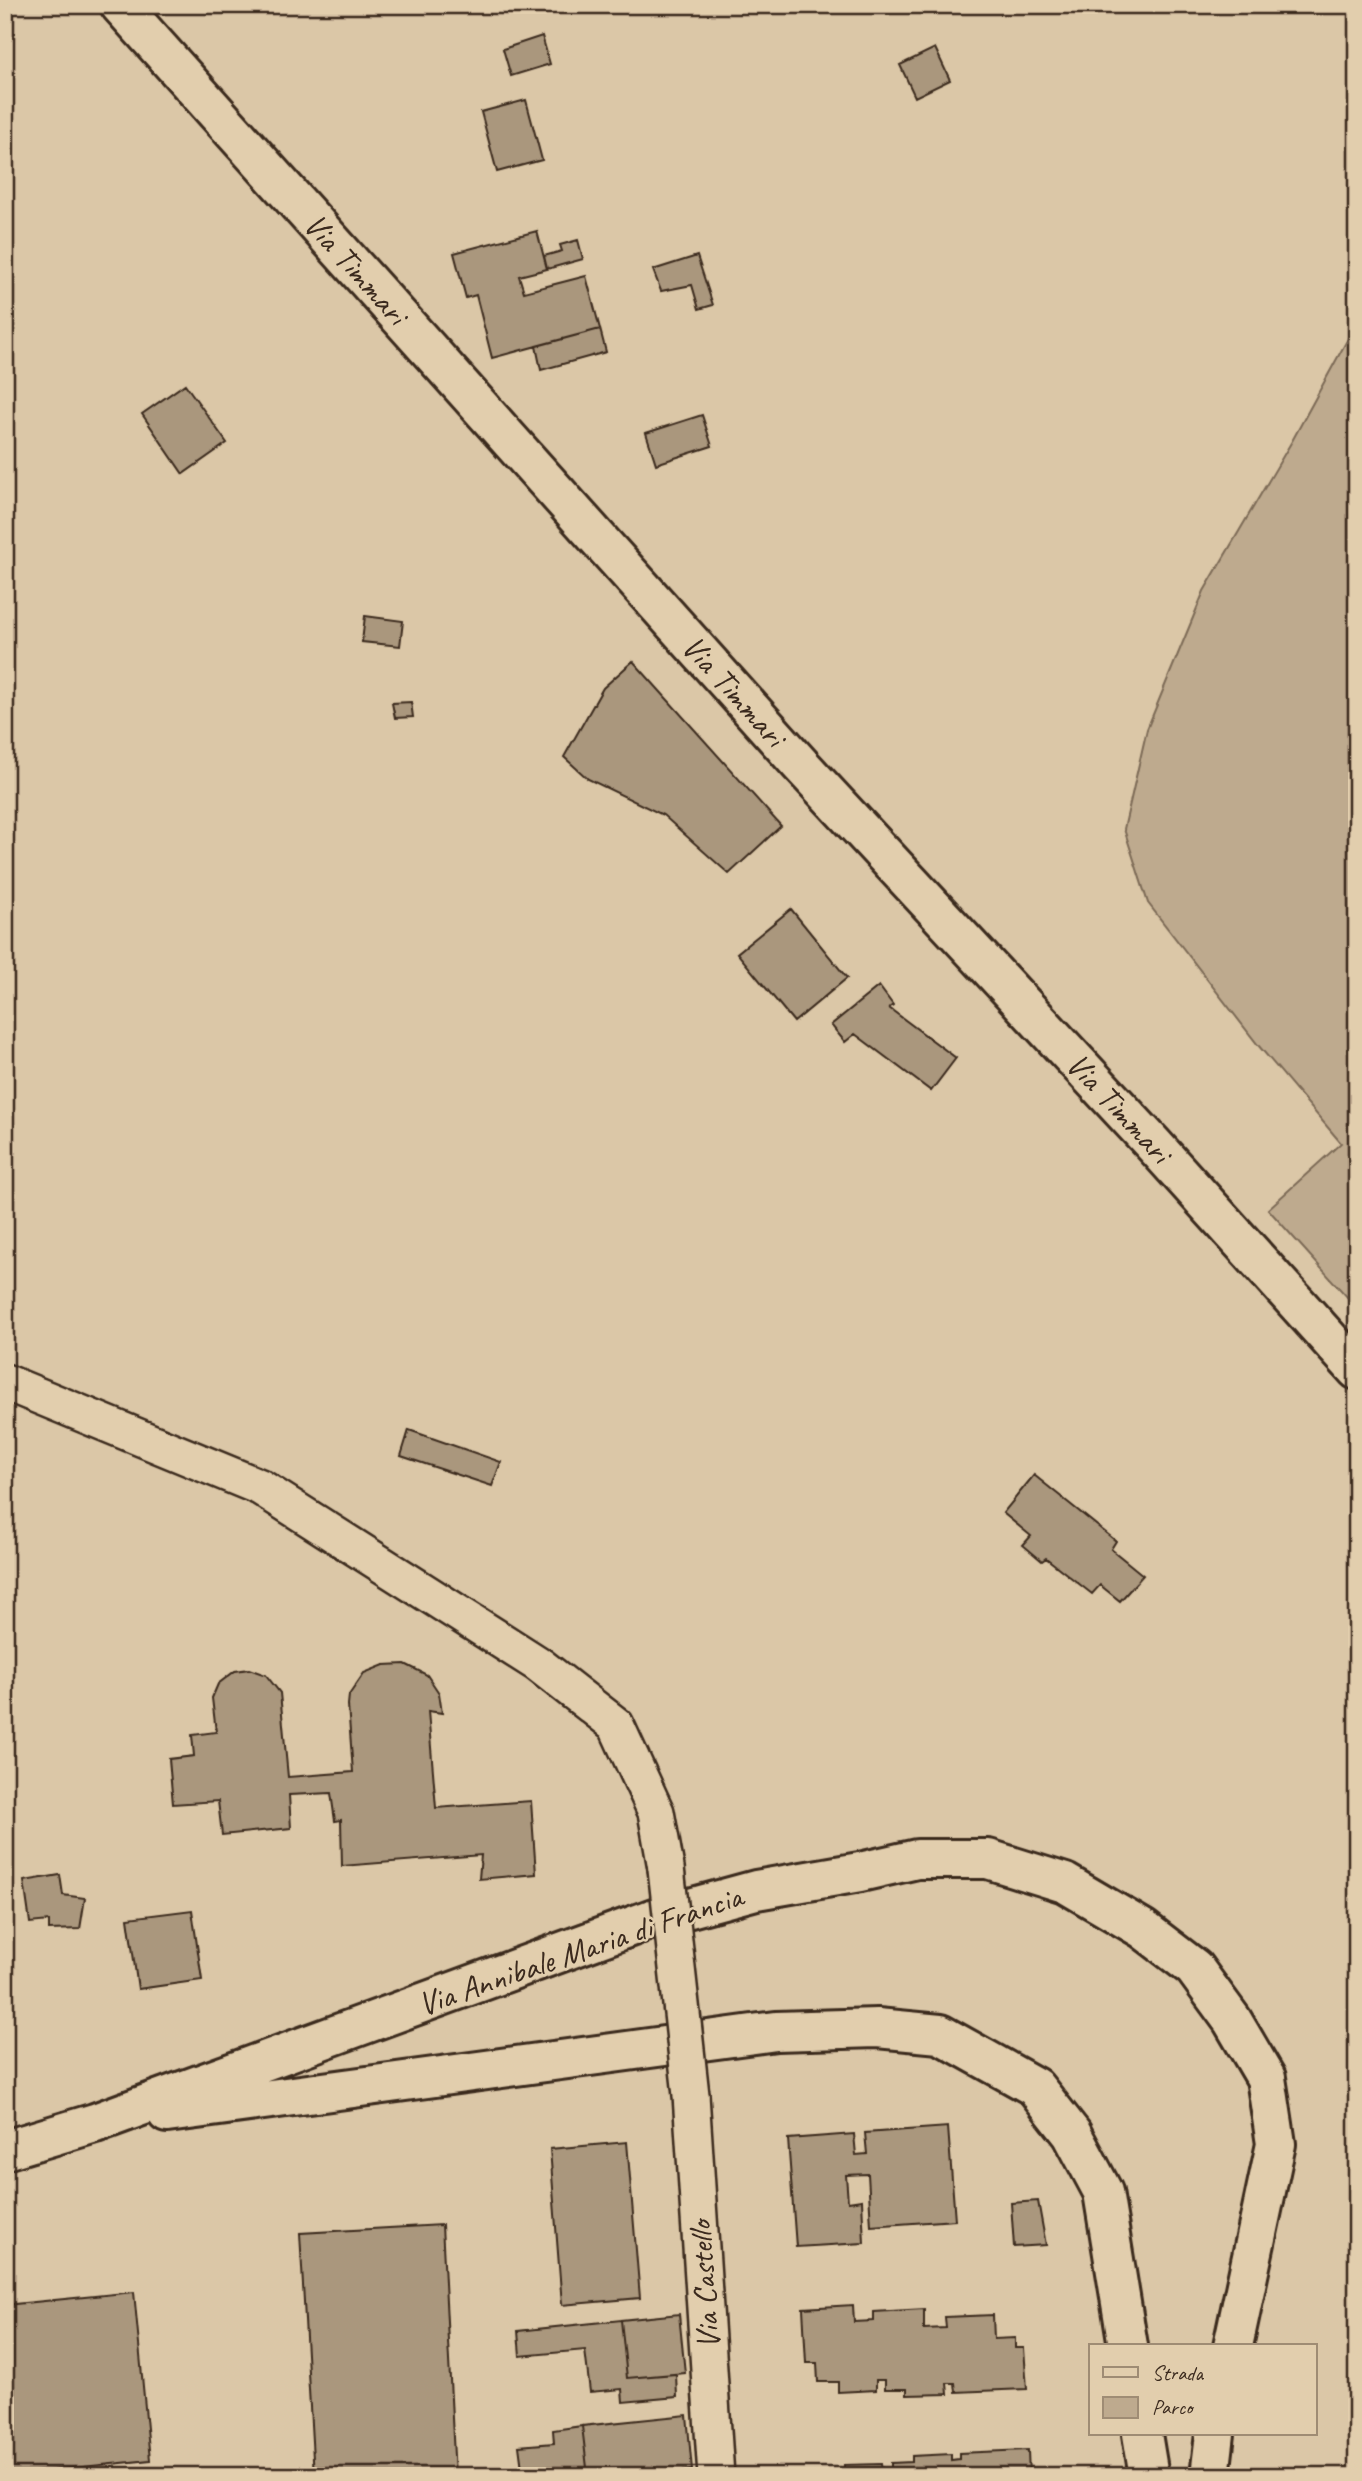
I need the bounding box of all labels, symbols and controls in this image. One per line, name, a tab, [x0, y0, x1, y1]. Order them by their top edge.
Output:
street label: Via Timmari	[295, 204, 420, 336]
street label: Via Timmari	[673, 626, 798, 758]
street label: Via Timmari	[1057, 1044, 1183, 1175]
street label: Via Annibale Maria di Francia	[412, 1874, 750, 2025]
street label: Via Castello	[678, 2216, 729, 2351]
legend	[1089, 2344, 1316, 2436]
text: Strada	[1152, 2360, 1205, 2386]
text: Parco	[1152, 2394, 1195, 2420]

